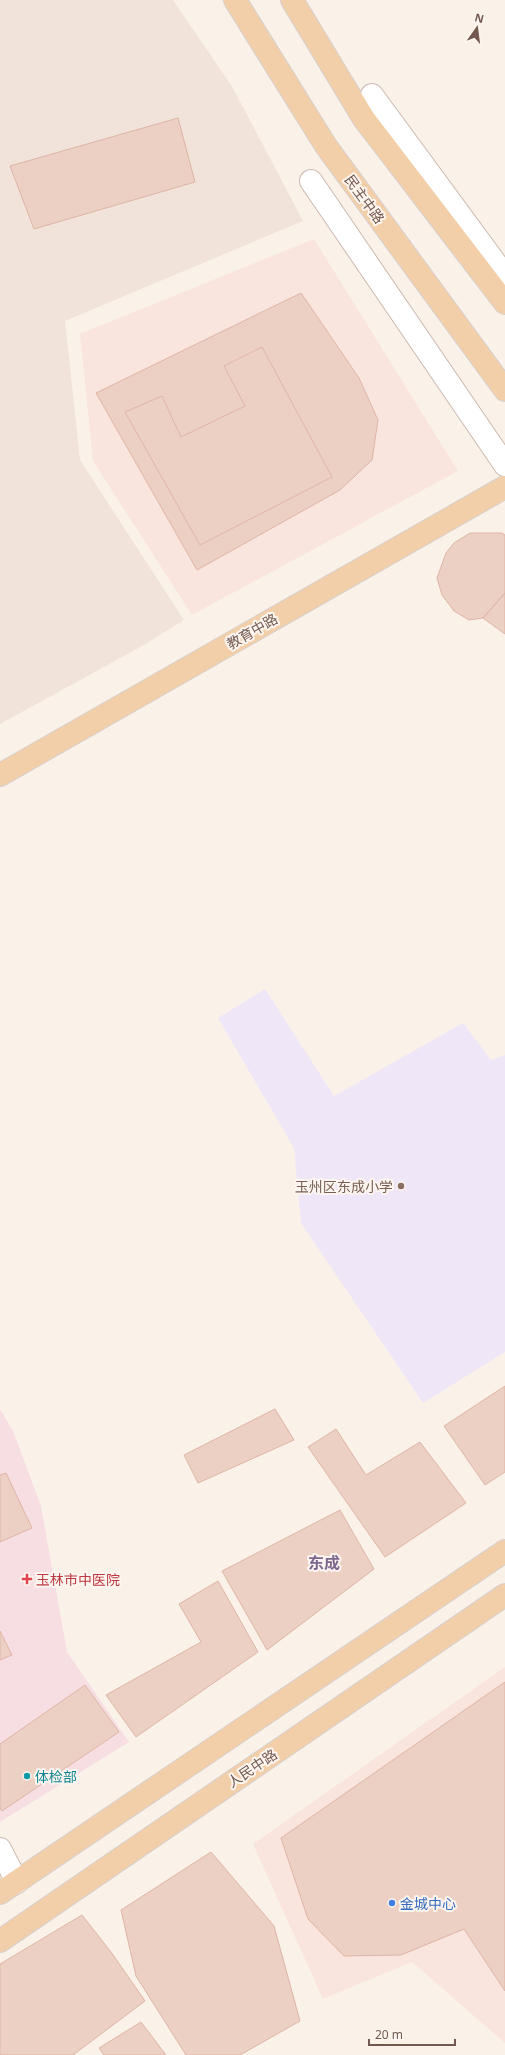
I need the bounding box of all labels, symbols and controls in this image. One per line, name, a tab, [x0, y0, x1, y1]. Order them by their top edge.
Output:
north arrow	[457, 8, 497, 48]
text: N	[473, 9, 486, 26]
street label: 民主中路	[341, 171, 389, 227]
street label: 教育中路	[223, 609, 281, 653]
place label: 玉州区东成小学	[295, 1177, 393, 1196]
marker: 玉州区东成小学	[396, 1181, 406, 1191]
district label: 东成	[308, 1552, 340, 1574]
place label: 玉林市中医院	[36, 1570, 120, 1589]
marker: 玉林市中医院	[21, 1573, 33, 1585]
street label: 人民中路	[223, 1744, 281, 1792]
place label: 体检部	[35, 1767, 77, 1786]
marker: 体检部	[22, 1771, 32, 1781]
place label: 金城中心	[400, 1894, 456, 1913]
marker: 金城中心	[387, 1898, 397, 1908]
scale bar	[369, 2021, 455, 2047]
text: 20 m	[375, 2026, 403, 2043]

